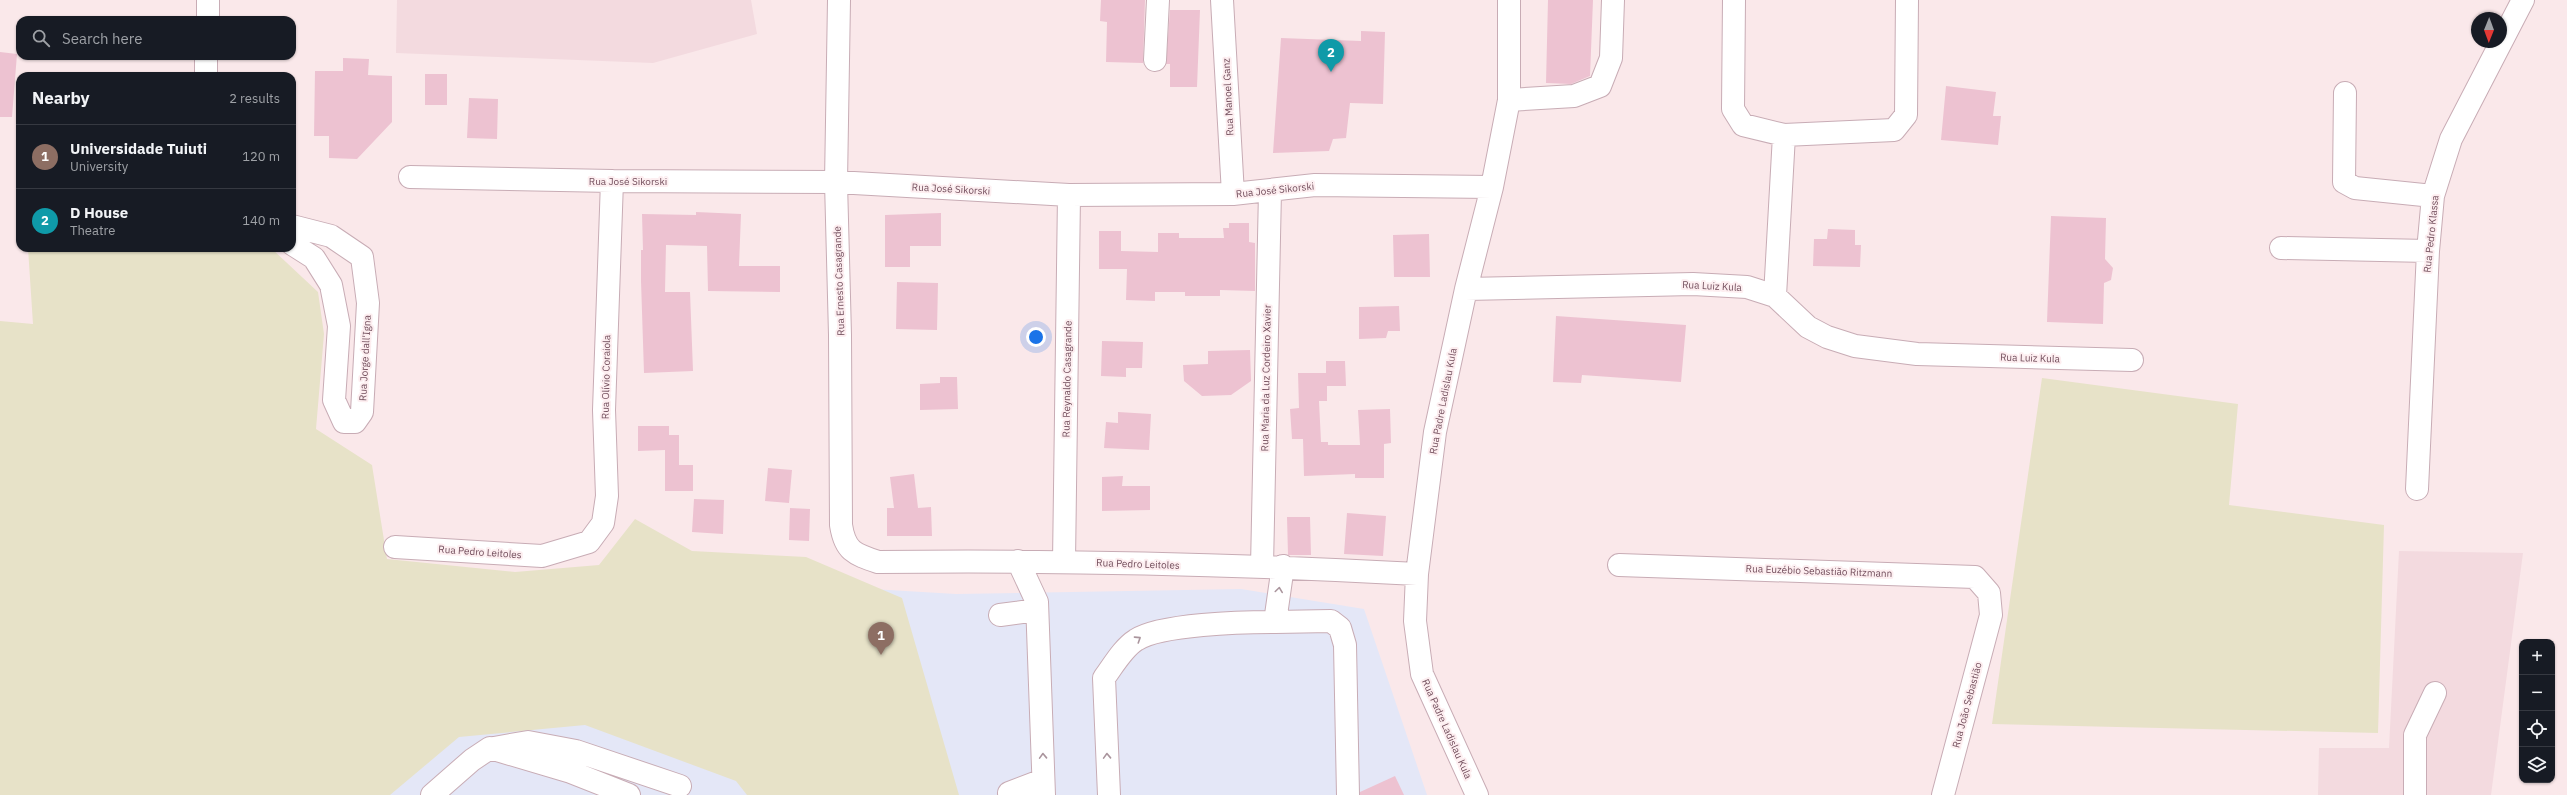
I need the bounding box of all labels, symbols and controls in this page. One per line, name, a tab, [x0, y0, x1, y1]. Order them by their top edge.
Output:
north arrow	[2471, 12, 2507, 48]
search box	[16, 16, 296, 60]
icon: search	[30, 27, 52, 49]
text: Search here	[62, 29, 142, 48]
pin: 2	[1318, 39, 1344, 72]
street label: Rua Manoel Ganz	[1219, 58, 1237, 136]
text: Nearby	[32, 87, 90, 109]
text: 2 results	[229, 90, 280, 107]
text: Universidade Tuiuti	[70, 139, 207, 158]
text: 1	[41, 148, 49, 165]
text: 120 m	[242, 148, 280, 165]
text: University	[70, 158, 128, 175]
street label: Rua José Sikorski	[589, 175, 667, 188]
street label: Rua José Sikorski	[1235, 179, 1315, 201]
street label: Rua José Sikorski	[911, 180, 991, 198]
street label: Rua Pedro Klassa	[2420, 194, 2442, 273]
text: D House	[70, 203, 128, 222]
text: 2	[41, 212, 49, 229]
text: 140 m	[242, 212, 280, 229]
text: Theatre	[70, 222, 115, 239]
street label: Rua Ernesto Casagrande	[831, 225, 847, 336]
street label: Rua Luiz Kula	[1682, 278, 1743, 294]
street label: Rua Maria da Luz Cordeiro Xavier	[1258, 304, 1274, 452]
street label: Rua Jorge dall'Igna	[356, 314, 374, 401]
street label: Rua Reynaldo Casagrande	[1059, 320, 1075, 438]
your location	[1026, 327, 1046, 347]
street label: Rua Olívio Coraiola	[599, 334, 613, 419]
street label: Rua Padre Ladislau Kula	[1426, 346, 1460, 455]
street label: Rua Luiz Kula	[2000, 350, 2061, 366]
street label: Rua Pedro Leitoles	[438, 543, 522, 561]
street label: Rua Pedro Leitoles	[1096, 556, 1180, 572]
street label: Rua Euzébio Sebastião Ritzmann	[1746, 562, 1892, 580]
one-way arrow	[1274, 587, 1283, 593]
pin: 1	[868, 622, 894, 655]
one-way arrow	[1134, 637, 1141, 644]
map controls	[2519, 639, 2555, 783]
button: +	[2519, 639, 2555, 675]
street label: Rua João Sebastião	[1949, 660, 1985, 749]
button: −	[2519, 675, 2555, 711]
street label: Rua Padre Ladislau Kula	[1419, 677, 1475, 782]
button: locate	[2519, 711, 2555, 747]
button: layers	[2519, 747, 2555, 783]
one-way arrow	[1038, 753, 1047, 759]
one-way arrow	[1103, 753, 1112, 759]

